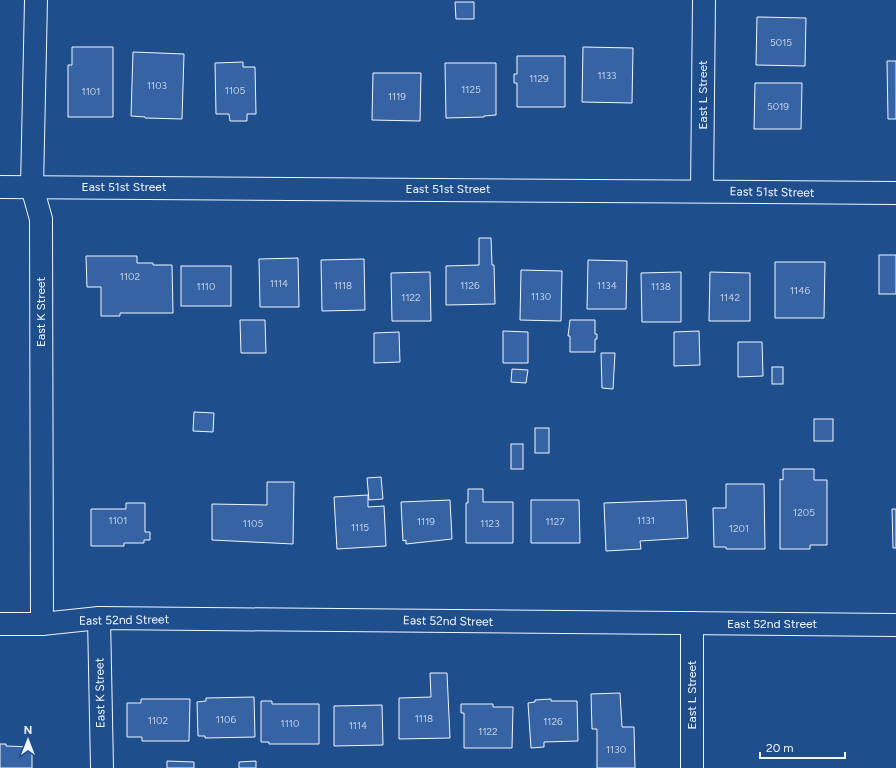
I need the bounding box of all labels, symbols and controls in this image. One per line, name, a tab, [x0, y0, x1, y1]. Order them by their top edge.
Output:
house number: 5015	[770, 36, 792, 49]
street label: East L Street	[696, 60, 710, 130]
house number: 1133	[597, 69, 617, 82]
house number: 1129	[529, 72, 549, 85]
house number: 1103	[147, 79, 167, 92]
house number: 1125	[461, 83, 481, 96]
house number: 1105	[225, 84, 245, 97]
house number: 1101	[82, 85, 100, 98]
house number: 1119	[388, 90, 406, 103]
house number: 5019	[767, 100, 789, 113]
street label: East 51st Street	[82, 180, 167, 194]
street label: East 51st Street	[406, 182, 491, 196]
street label: East 51st Street	[729, 184, 815, 200]
house number: 1102	[120, 270, 140, 283]
street label: East K Street	[34, 276, 48, 347]
house number: 1114	[270, 277, 288, 290]
house number: 1118	[334, 279, 352, 292]
house number: 1126	[460, 279, 480, 292]
house number: 1134	[597, 279, 617, 292]
house number: 1110	[197, 280, 215, 293]
house number: 1138	[651, 280, 671, 293]
house number: 1146	[790, 284, 810, 297]
house number: 1130	[531, 290, 551, 303]
house number: 1122	[401, 291, 421, 304]
house number: 1142	[720, 291, 740, 304]
house number: 1205	[793, 506, 815, 519]
house number: 1101	[109, 514, 127, 527]
house number: 1131	[637, 514, 655, 527]
house number: 1119	[417, 515, 435, 528]
house number: 1127	[545, 515, 565, 528]
house number: 1105	[243, 517, 263, 530]
house number: 1123	[480, 517, 500, 530]
house number: 1115	[351, 521, 369, 534]
house number: 1201	[729, 522, 749, 535]
street label: East 52nd Street	[79, 612, 170, 628]
street label: East 52nd Street	[403, 613, 494, 629]
street label: East 52nd Street	[727, 617, 818, 631]
street label: East K Street	[92, 657, 108, 728]
street label: East L Street	[685, 660, 699, 730]
house number: 1118	[415, 712, 433, 725]
house number: 1106	[216, 713, 236, 726]
house number: 1102	[148, 714, 168, 727]
house number: 1126	[543, 715, 563, 728]
house number: 1110	[281, 717, 299, 730]
house number: 1114	[349, 719, 367, 732]
north arrow	[8, 720, 48, 760]
text: N	[24, 724, 32, 737]
house number: 1122	[478, 725, 498, 738]
scale bar	[760, 734, 845, 760]
text: 20 m	[766, 741, 794, 755]
house number: 1130	[606, 743, 626, 756]

